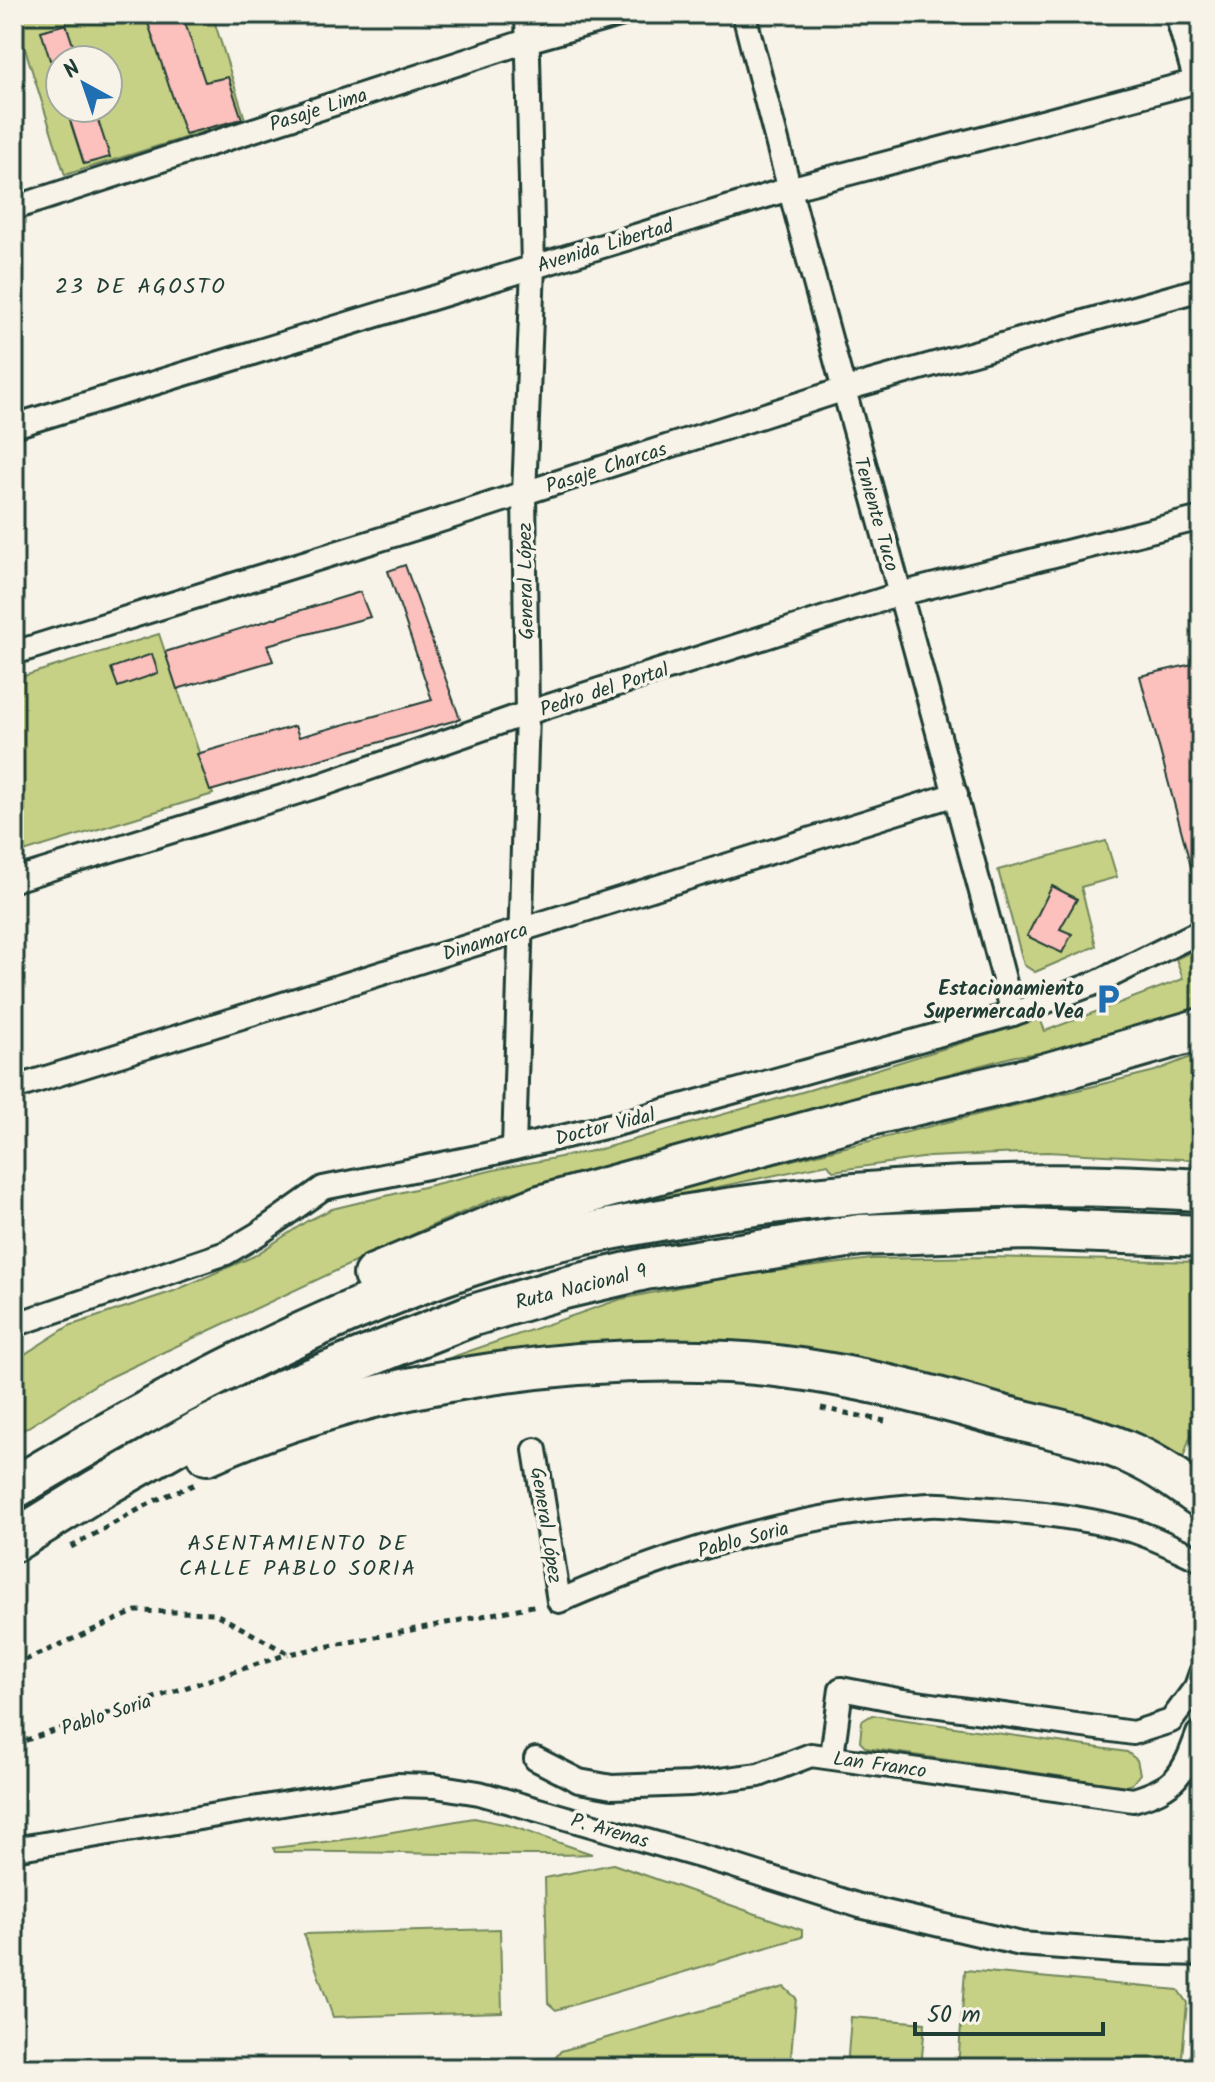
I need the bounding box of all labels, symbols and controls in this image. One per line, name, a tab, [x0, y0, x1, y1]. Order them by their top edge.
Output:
north arrow	[44, 44, 124, 124]
text: N	[56, 53, 89, 88]
street label: Pasaje Lima	[266, 80, 372, 142]
street label: Avenida Libertad	[533, 211, 679, 283]
district label: 23 DE AGOSTO	[55, 270, 227, 305]
street label: Pasaje Charcas	[542, 434, 672, 504]
street label: Teniente Tuco	[843, 454, 907, 576]
street label: General López	[510, 522, 544, 640]
street label: Pedro del Portal	[536, 655, 673, 727]
street label: Dinamarca	[439, 915, 532, 971]
place label: Estacionamiento Supermercado Vea	[924, 974, 1084, 1029]
parking icon: Estacionamiento Supermercado Vea	[1091, 982, 1125, 1016]
street label: Doctor Vidal	[552, 1100, 659, 1156]
street label: Ruta Nacional 9	[512, 1256, 651, 1320]
street label: General López	[520, 1465, 570, 1586]
street label: Pablo Soria	[694, 1513, 793, 1568]
district label: ASENTAMIENTO DE CALLE PABLO SORIA	[179, 1527, 417, 1587]
street label: Pablo Soria	[57, 1686, 156, 1746]
street label: Lan Franco	[831, 1744, 929, 1788]
street label: P. Arenas	[567, 1806, 653, 1858]
scale bar	[915, 1986, 1103, 2036]
text: 50 m	[927, 1996, 981, 2035]

